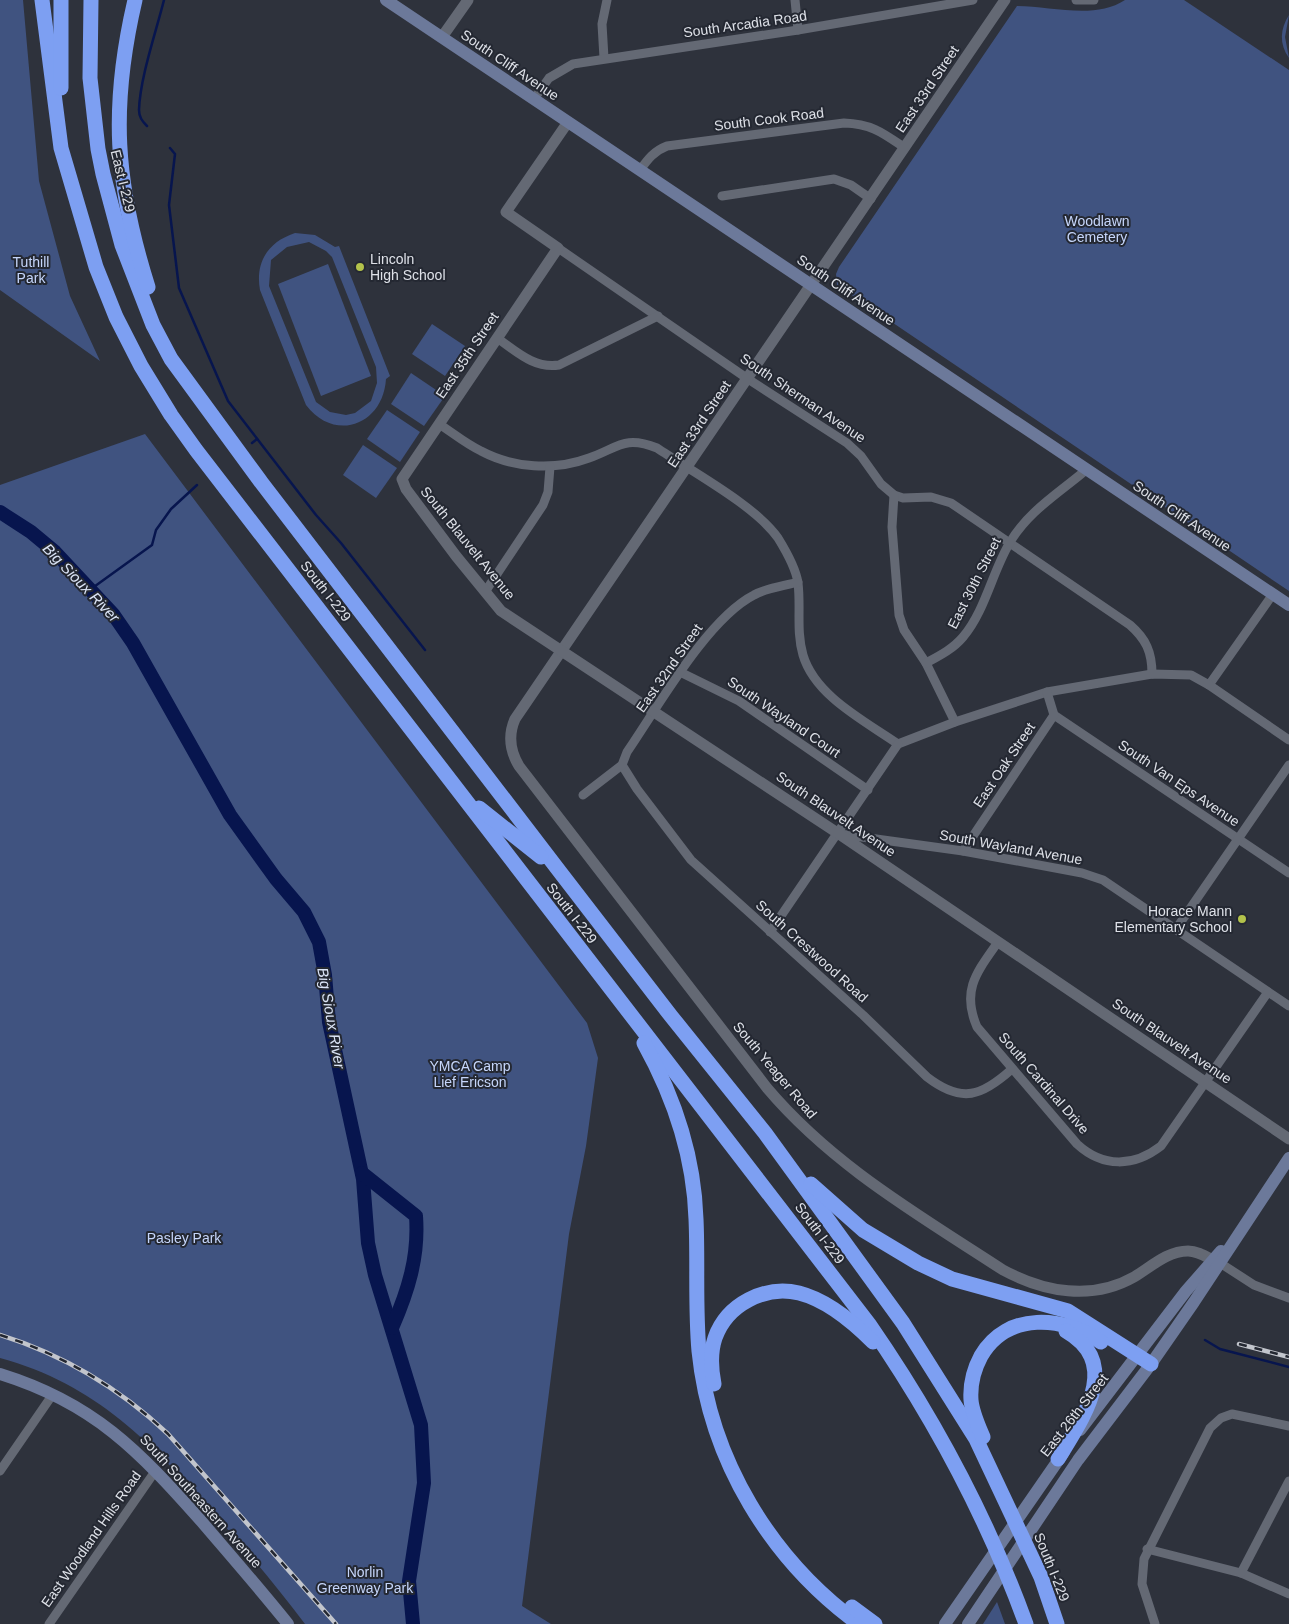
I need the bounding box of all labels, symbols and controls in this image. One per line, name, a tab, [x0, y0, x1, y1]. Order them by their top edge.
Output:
street label: South Arcadia Road	[682, 7, 808, 41]
street label: South Cliff Avenue	[458, 26, 562, 104]
street label: East 33rd Street	[892, 43, 962, 135]
street label: South Cook Road	[713, 104, 825, 134]
street label: East I-229	[108, 148, 139, 214]
park label: Woodlawn Cemetery	[1064, 213, 1130, 245]
place label: Lincoln High School	[370, 251, 446, 283]
street label: South Cliff Avenue	[794, 251, 898, 329]
park label: Tuthill Park	[13, 254, 49, 286]
marker: Lincoln High School	[354, 261, 366, 273]
street label: East 35th Street	[432, 309, 502, 401]
street label: South Sherman Avenue	[737, 350, 869, 446]
street label: East 33rd Street	[664, 378, 734, 470]
street label: South Cliff Avenue	[1130, 477, 1234, 555]
street label: South Blauvelt Avenue	[418, 483, 519, 603]
street label: East 30th Street	[944, 535, 1004, 631]
water label: Big Sioux River	[40, 540, 124, 626]
street label: South I-229	[297, 558, 355, 625]
street label: East 32nd Street	[633, 621, 706, 715]
street label: South Wayland Court	[725, 673, 844, 761]
street label: East Oak Street	[970, 719, 1038, 810]
street label: South Van Eps Avenue	[1115, 736, 1243, 830]
street label: South Blauvelt Avenue	[773, 768, 899, 860]
street label: South Wayland Avenue	[938, 827, 1084, 867]
street label: South I-229	[543, 880, 601, 947]
street label: South Crestwood Road	[753, 897, 871, 1005]
place label: Horace Mann Elementary School	[1114, 903, 1232, 935]
marker: Horace Mann Elementary School	[1236, 913, 1248, 925]
water label: Big Sioux River	[314, 966, 349, 1071]
street label: South Blauvelt Avenue	[1109, 995, 1235, 1087]
street label: South Yeager Road	[730, 1018, 820, 1122]
street label: South Cardinal Drive	[996, 1029, 1093, 1137]
park label: YMCA Camp Lief Ericson	[430, 1058, 511, 1090]
street label: South I-229	[792, 1199, 848, 1267]
park label: Pasley Park	[147, 1230, 222, 1246]
street label: East 26th Street	[1037, 1370, 1111, 1459]
street label: South Southeastern Avenue	[137, 1431, 265, 1571]
street label: East Woodland Hills Road	[38, 1468, 144, 1610]
street label: South I-229	[1031, 1530, 1073, 1604]
park label: Norlin Greenway Park	[317, 1564, 414, 1596]

